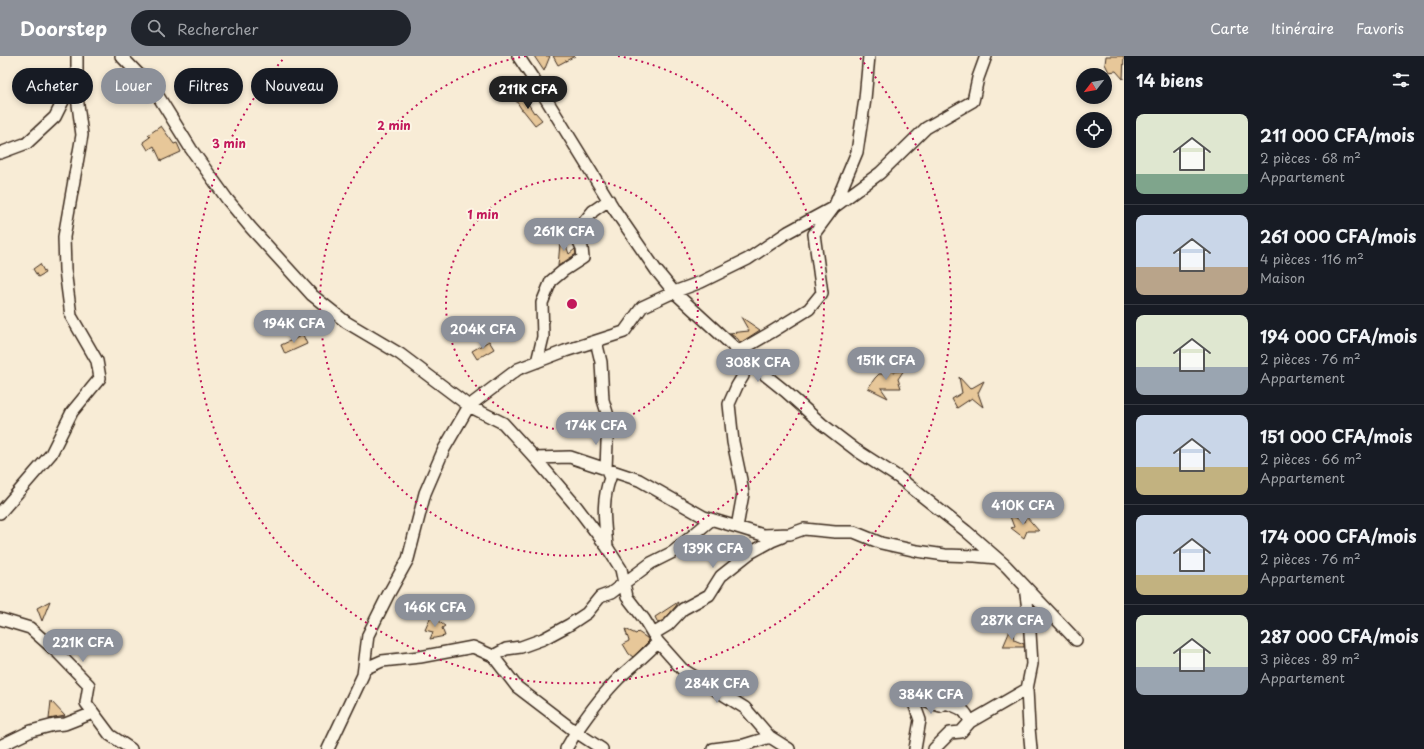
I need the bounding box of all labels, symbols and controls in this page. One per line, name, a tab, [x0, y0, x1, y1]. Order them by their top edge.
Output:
search box	[131, 10, 411, 46]
text: Doorstep	[20, 14, 107, 42]
icon: search	[145, 17, 167, 39]
text: Rechercher	[177, 17, 259, 40]
text: Carte	[1210, 18, 1249, 39]
text: Itinéraire	[1271, 18, 1334, 39]
text: Favoris	[1356, 18, 1404, 39]
text: 14 biens	[1136, 67, 1203, 93]
chip: Acheter	[12, 68, 93, 104]
chip: Louer	[101, 68, 166, 104]
chip: Filtres	[174, 68, 243, 104]
chip: Nouveau	[251, 68, 338, 104]
north arrow	[1076, 68, 1112, 104]
map controls	[1076, 68, 1112, 148]
icon: filters	[1390, 69, 1412, 91]
pin: 211K CFA	[487, 76, 569, 110]
text: 211K CFA	[498, 79, 558, 98]
button: locate	[1076, 112, 1112, 148]
text: 2 min	[377, 116, 411, 134]
text: 211 000 CFA/mois	[1260, 122, 1415, 148]
icon: home	[1168, 130, 1216, 178]
text: 3 min	[212, 134, 246, 152]
text: 2 pièces · 68 m²	[1260, 148, 1361, 167]
text: Appartement	[1260, 167, 1345, 186]
text: 1 min	[467, 205, 499, 223]
pin: 261K CFA	[523, 218, 605, 252]
text: 261K CFA	[533, 221, 595, 240]
text: 261 000 CFA/mois	[1260, 223, 1416, 249]
icon: home	[1168, 231, 1216, 279]
text: 4 pièces · 116 m²	[1260, 249, 1364, 268]
text: Maison	[1260, 268, 1305, 287]
centre of rings	[565, 297, 579, 311]
pin: 194K CFA	[253, 310, 335, 344]
text: 194K CFA	[263, 313, 325, 332]
pin: 204K CFA	[442, 316, 524, 350]
text: 204K CFA	[450, 319, 516, 338]
text: 194 000 CFA/mois	[1260, 323, 1417, 349]
icon: home	[1168, 331, 1216, 379]
pin: 151K CFA	[845, 347, 927, 381]
pin: 308K CFA	[717, 349, 799, 383]
text: 2 pièces · 76 m²	[1260, 349, 1361, 368]
text: 151K CFA	[857, 350, 915, 369]
text: 308K CFA	[725, 352, 791, 371]
text: Appartement	[1260, 368, 1345, 387]
pin: 174K CFA	[555, 412, 637, 446]
text: 174K CFA	[565, 415, 627, 434]
text: 151 000 CFA/mois	[1260, 423, 1412, 449]
icon: home	[1168, 431, 1216, 479]
text: 2 pièces · 66 m²	[1260, 449, 1362, 468]
text: Appartement	[1260, 468, 1345, 487]
pin: 410K CFA	[982, 492, 1064, 526]
text: 410K CFA	[991, 495, 1055, 514]
text: 174 000 CFA/mois	[1260, 523, 1417, 549]
icon: home	[1168, 531, 1216, 579]
pin: 139K CFA	[672, 535, 754, 569]
text: 139K CFA	[683, 538, 743, 557]
text: 2 pièces · 76 m²	[1260, 549, 1361, 568]
text: Appartement	[1260, 568, 1345, 587]
pin: 146K CFA	[394, 594, 476, 628]
text: 146K CFA	[404, 597, 466, 616]
pin: 287K CFA	[971, 607, 1053, 641]
text: 287K CFA	[980, 610, 1044, 629]
text: 287 000 CFA/mois	[1260, 623, 1419, 649]
pin: 221K CFA	[42, 629, 124, 663]
icon: home	[1168, 631, 1216, 679]
text: 221K CFA	[52, 632, 114, 651]
text: 3 pièces · 89 m²	[1260, 649, 1360, 668]
text: Appartement	[1260, 668, 1345, 687]
pin: 284K CFA	[676, 670, 758, 704]
text: 284K CFA	[684, 673, 750, 692]
pin: 384K CFA	[890, 681, 972, 715]
text: 384K CFA	[898, 684, 964, 703]

